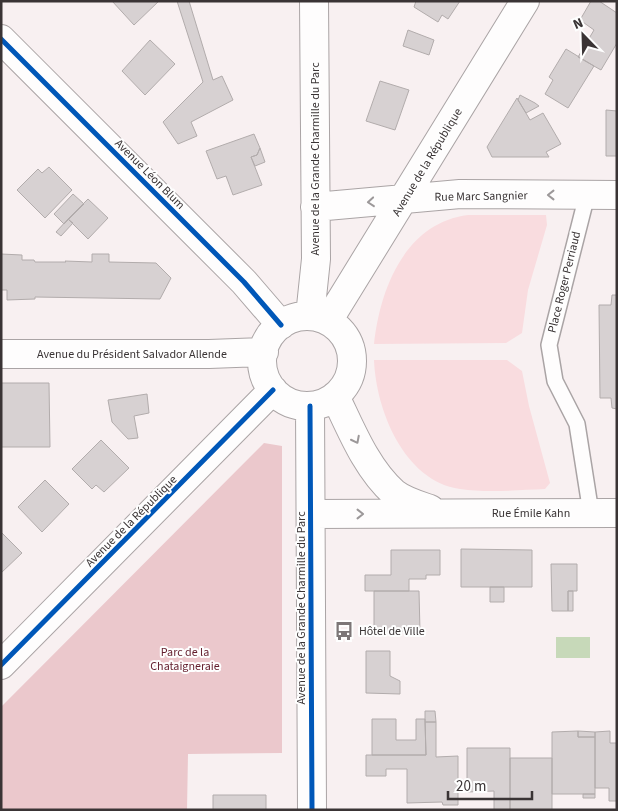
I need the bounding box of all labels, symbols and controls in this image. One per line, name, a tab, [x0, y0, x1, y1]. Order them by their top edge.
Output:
north arrow	[558, 10, 608, 60]
text: N	[570, 13, 587, 35]
street label: Avenue de la Grande Charmille du Parc	[307, 62, 324, 256]
street label: Avenue de la République	[388, 105, 467, 220]
street label: Avenue Léon Blum	[111, 135, 189, 213]
street label: Rue Marc Sangnier	[434, 187, 529, 206]
one-way arrow	[546, 190, 554, 200]
one-way arrow	[367, 196, 375, 207]
street label: Place Roger Perriaud	[544, 230, 585, 335]
street label: Avenue du Président Salvador Allende	[37, 346, 227, 363]
one-way arrow	[350, 435, 361, 444]
street label: Avenue de la République	[82, 472, 181, 571]
street label: Rue Émile Kahn	[492, 505, 570, 522]
one-way arrow	[356, 509, 364, 519]
street label: Avenue de la Grande Charmille du Parc	[293, 511, 310, 705]
bus stop icon: Hôtel de Ville	[333, 620, 355, 642]
place label: Hôtel de Ville	[359, 623, 425, 640]
park label: Parc de la Chataigneraie	[150, 644, 220, 675]
scale bar	[448, 768, 532, 800]
text: 20 m	[456, 776, 486, 797]

